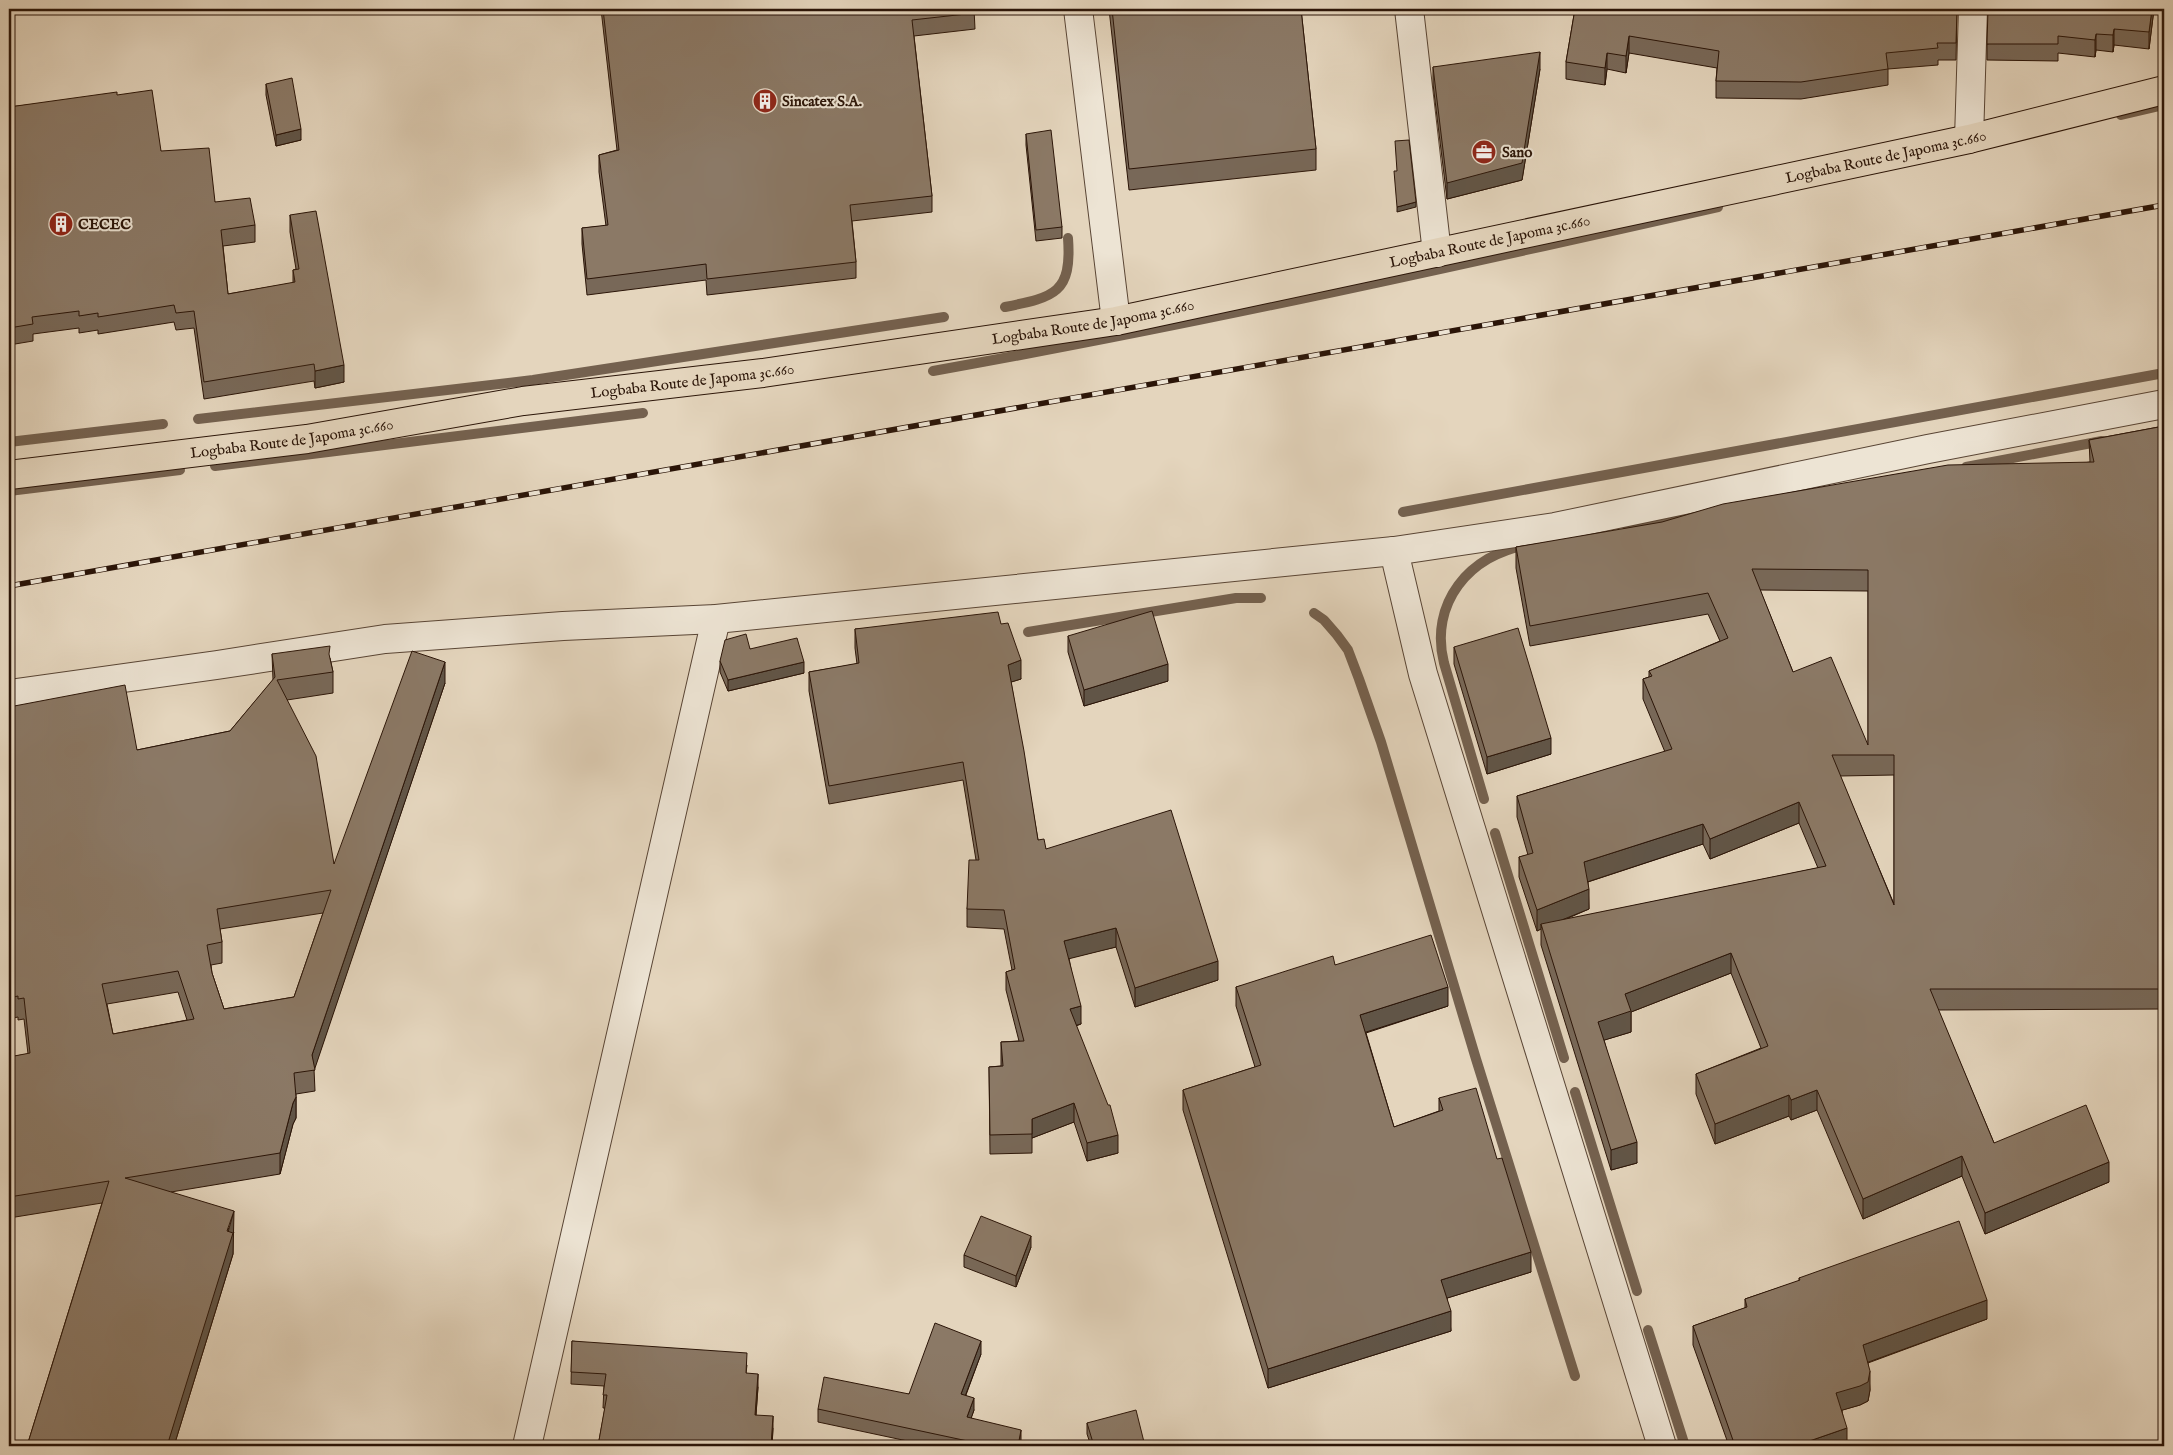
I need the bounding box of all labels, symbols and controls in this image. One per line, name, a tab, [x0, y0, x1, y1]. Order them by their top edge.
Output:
building icon: Sincatex S.A.	[752, 88, 778, 114]
place label: Sincatex S.A.	[782, 92, 862, 111]
street label: Logbaba Route de Japoma 3c.660	[1784, 126, 1988, 188]
office icon: Sano	[1471, 139, 1497, 165]
place label: Sano	[1502, 143, 1532, 162]
building icon: CECEC	[48, 211, 74, 237]
street label: Logbaba Route de Japoma 3c.660	[1387, 211, 1592, 272]
place label: CECEC	[78, 215, 131, 234]
street label: Logbaba Route de Japoma 3c.660	[991, 296, 1196, 349]
street label: Logbaba Route de Japoma 3c.660	[589, 360, 796, 403]
street label: Logbaba Route de Japoma 3c.660	[189, 415, 395, 463]

